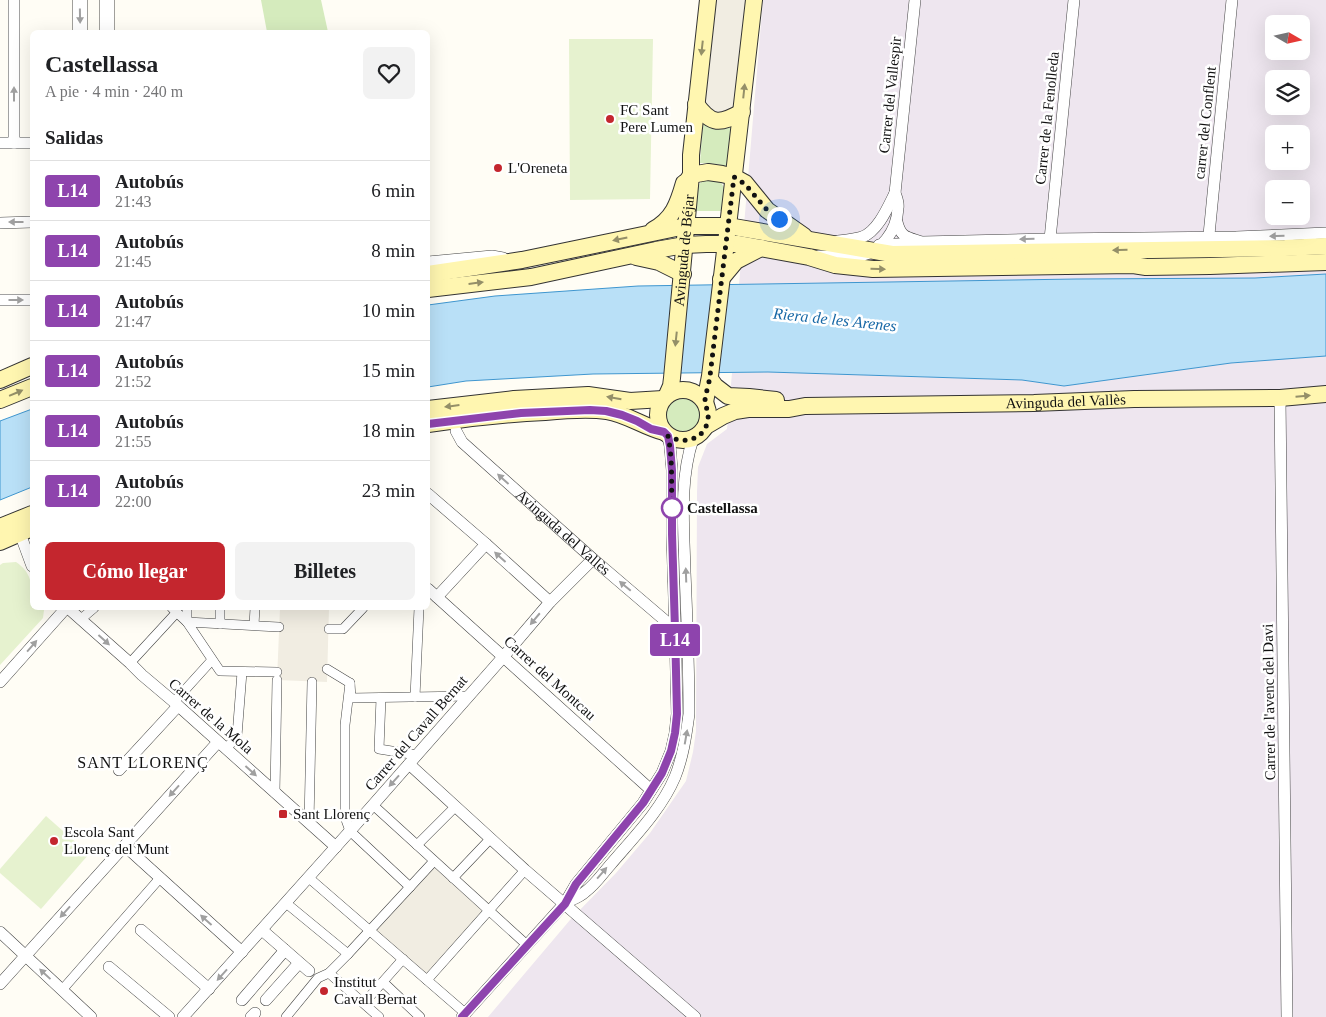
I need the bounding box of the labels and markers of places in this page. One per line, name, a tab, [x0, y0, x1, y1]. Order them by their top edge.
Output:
place label: FC Sant Pere Lumen	[620, 102, 693, 135]
marker: FC Sant Pere Lumen	[604, 113, 616, 125]
place label: L'Oreneta	[508, 160, 568, 176]
marker: L'Oreneta	[492, 162, 504, 174]
marker: Castellassa	[661, 497, 683, 519]
place label: Castellassa	[687, 500, 758, 516]
place label: Sant Llorenç	[293, 806, 370, 822]
marker: Sant Llorenç	[277, 808, 289, 820]
place label: Escola Sant Llorenç del Munt	[64, 824, 170, 857]
marker: Escola Sant Llorenç del Munt	[48, 835, 60, 847]
place label: Institut Cavall Bernat	[334, 974, 418, 1007]
marker: Institut Cavall Bernat	[318, 985, 330, 997]

